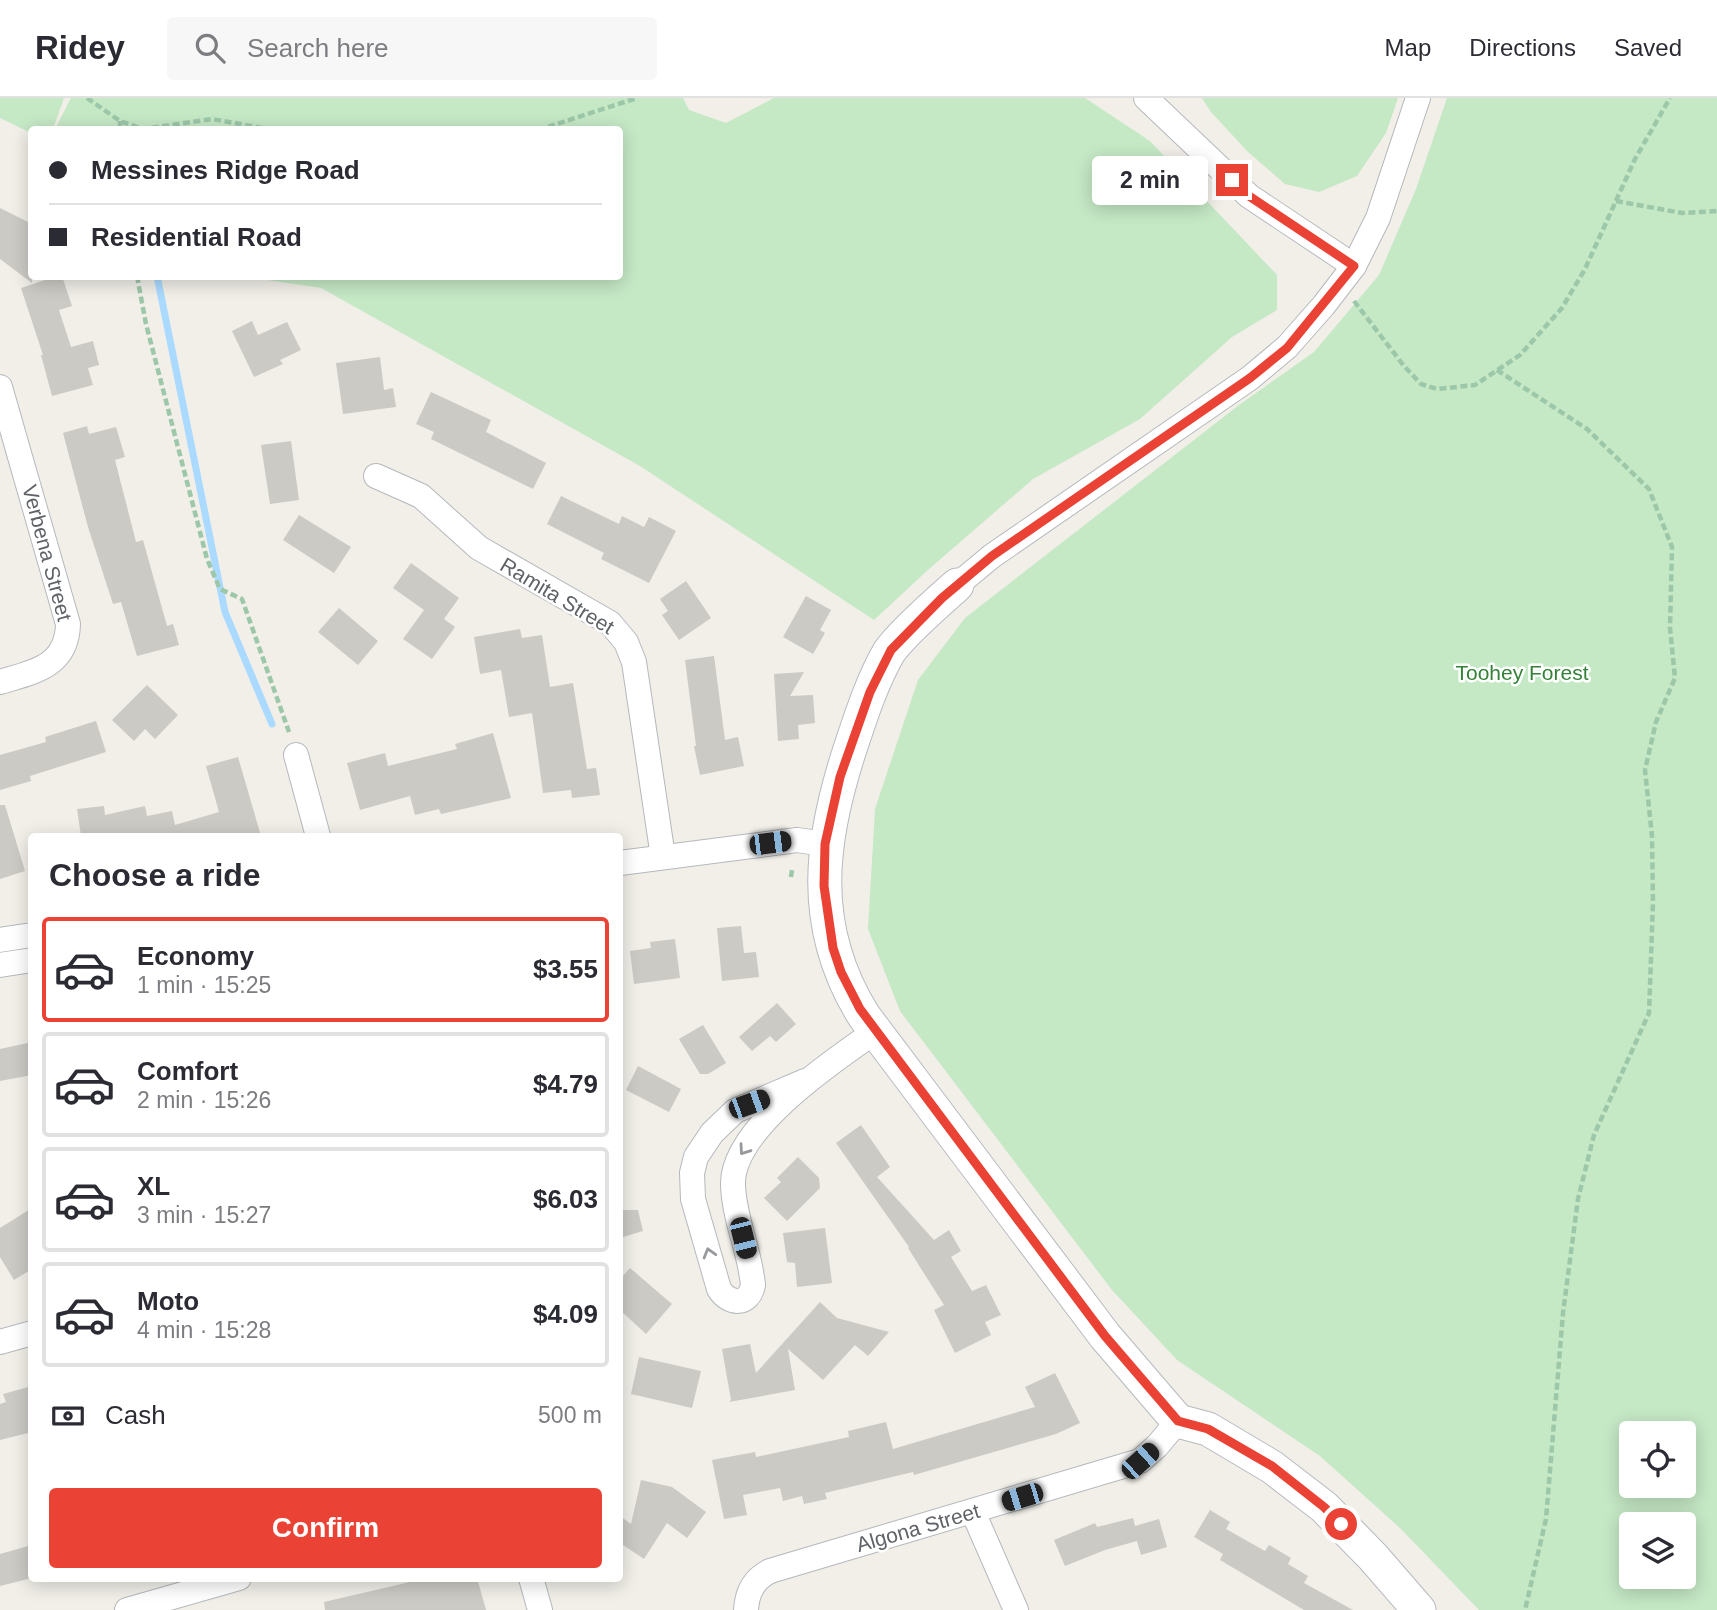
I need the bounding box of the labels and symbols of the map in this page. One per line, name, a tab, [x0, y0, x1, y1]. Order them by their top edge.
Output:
callout: 2 min	[1092, 155, 1208, 204]
route end	[1216, 164, 1248, 196]
street label: Verbena Street	[18, 482, 77, 624]
street label: Ramita Street	[496, 553, 618, 639]
park label: Toohey Forest	[1455, 661, 1589, 684]
car	[748, 830, 793, 856]
car	[726, 1087, 773, 1121]
one-way arrow	[740, 1142, 752, 1155]
car	[728, 1215, 759, 1261]
one-way arrow	[702, 1247, 717, 1259]
car	[1118, 1439, 1163, 1483]
car	[999, 1481, 1046, 1513]
street label: Algona Street	[854, 1499, 982, 1556]
route start	[1325, 1508, 1357, 1540]

